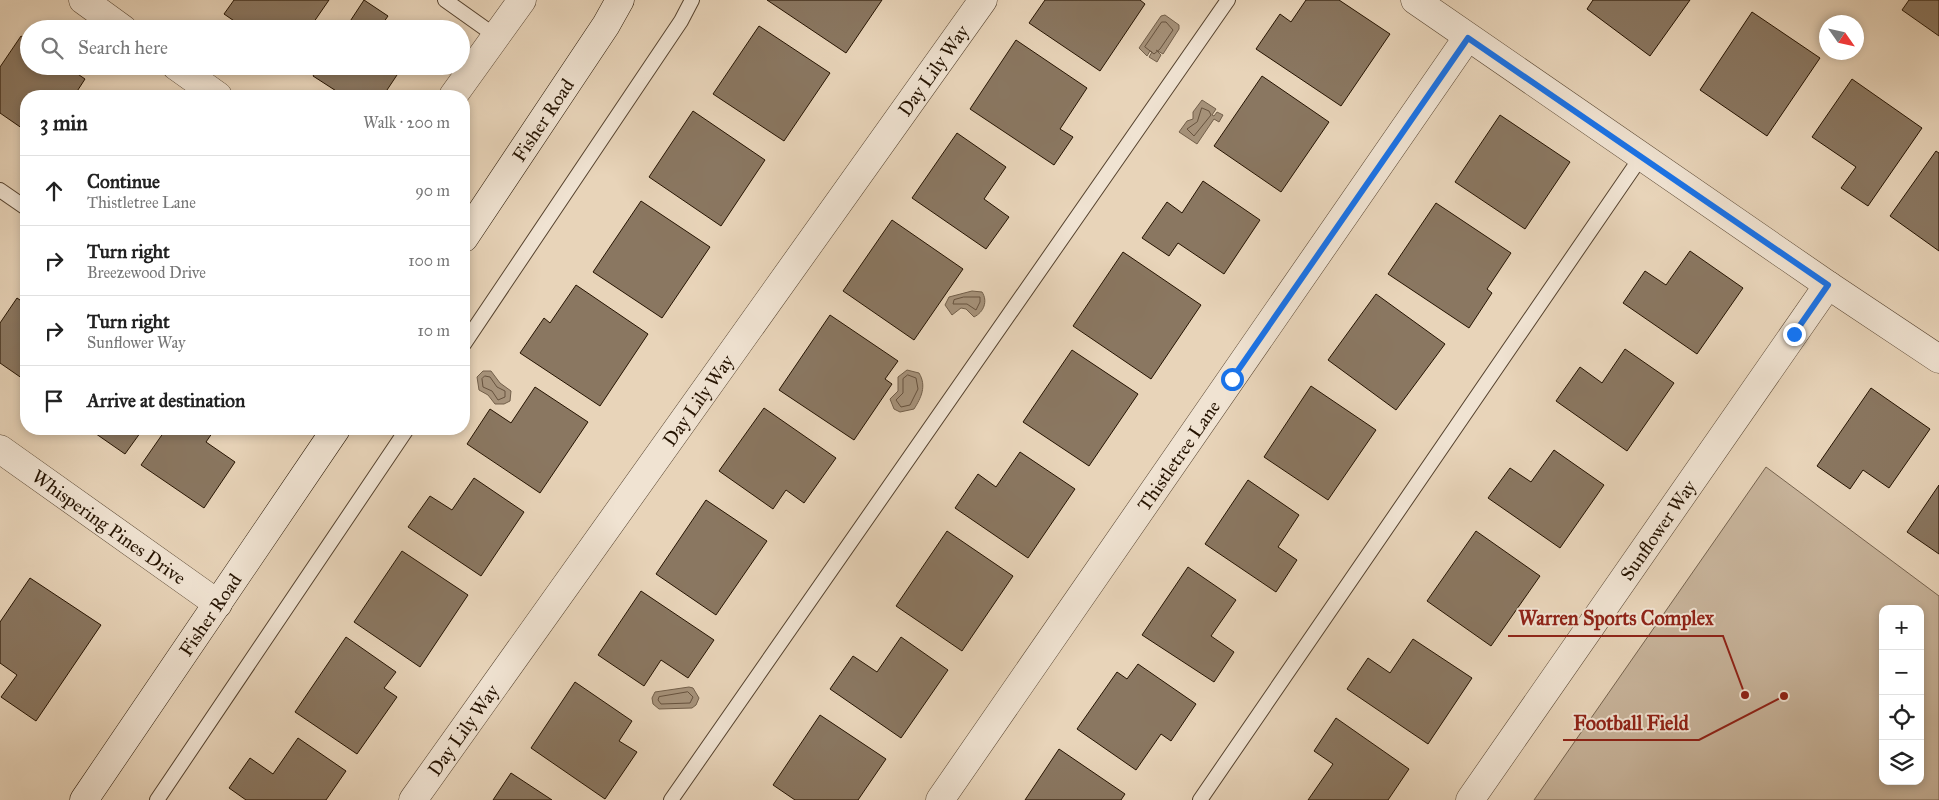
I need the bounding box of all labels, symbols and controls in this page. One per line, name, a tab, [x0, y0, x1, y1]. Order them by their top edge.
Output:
north arrow	[1819, 15, 1864, 60]
search box	[20, 20, 470, 75]
street label: Day Lily Way	[893, 20, 974, 121]
icon: search	[38, 34, 66, 62]
text: Search here	[78, 36, 168, 59]
street label: Fisher Road	[507, 74, 579, 166]
text: 3 min	[40, 110, 88, 136]
text: Walk · 200 m	[363, 113, 450, 132]
text: Continue	[87, 170, 160, 193]
icon: ahead	[40, 177, 68, 205]
text: 90 m	[415, 181, 450, 200]
text: Thistletree Lane	[87, 193, 196, 212]
text: Turn right	[87, 240, 170, 263]
icon: right	[40, 247, 68, 275]
text: 100 m	[408, 251, 450, 270]
text: Breezewood Drive	[87, 263, 206, 282]
text: Turn right	[87, 310, 170, 333]
icon: right	[40, 317, 68, 345]
text: 10 m	[418, 321, 450, 340]
route end	[1783, 323, 1806, 346]
text: Sunflower Way	[87, 333, 185, 352]
street label: Day Lily Way	[658, 349, 739, 451]
route start	[1221, 368, 1244, 391]
icon: arrive	[40, 387, 68, 415]
text: Arrive at destination	[87, 389, 245, 412]
street label: Thistletree Lane	[1132, 396, 1225, 515]
street label: Whispering Pines Drive	[28, 465, 190, 590]
street label: Sunflower Way	[1615, 475, 1702, 585]
street label: Fisher Road	[174, 569, 247, 661]
callout: Warren Sports Complex	[1508, 601, 1723, 636]
map controls	[1879, 605, 1924, 785]
button: +	[1879, 605, 1924, 650]
text: Warren Sports Complex	[1518, 606, 1715, 631]
button: −	[1879, 650, 1924, 695]
street label: Day Lily Way	[423, 679, 504, 780]
button: locate	[1879, 695, 1924, 740]
callout: Football Field	[1563, 705, 1699, 740]
text: Football Field	[1573, 711, 1690, 735]
button: layers	[1879, 740, 1924, 785]

